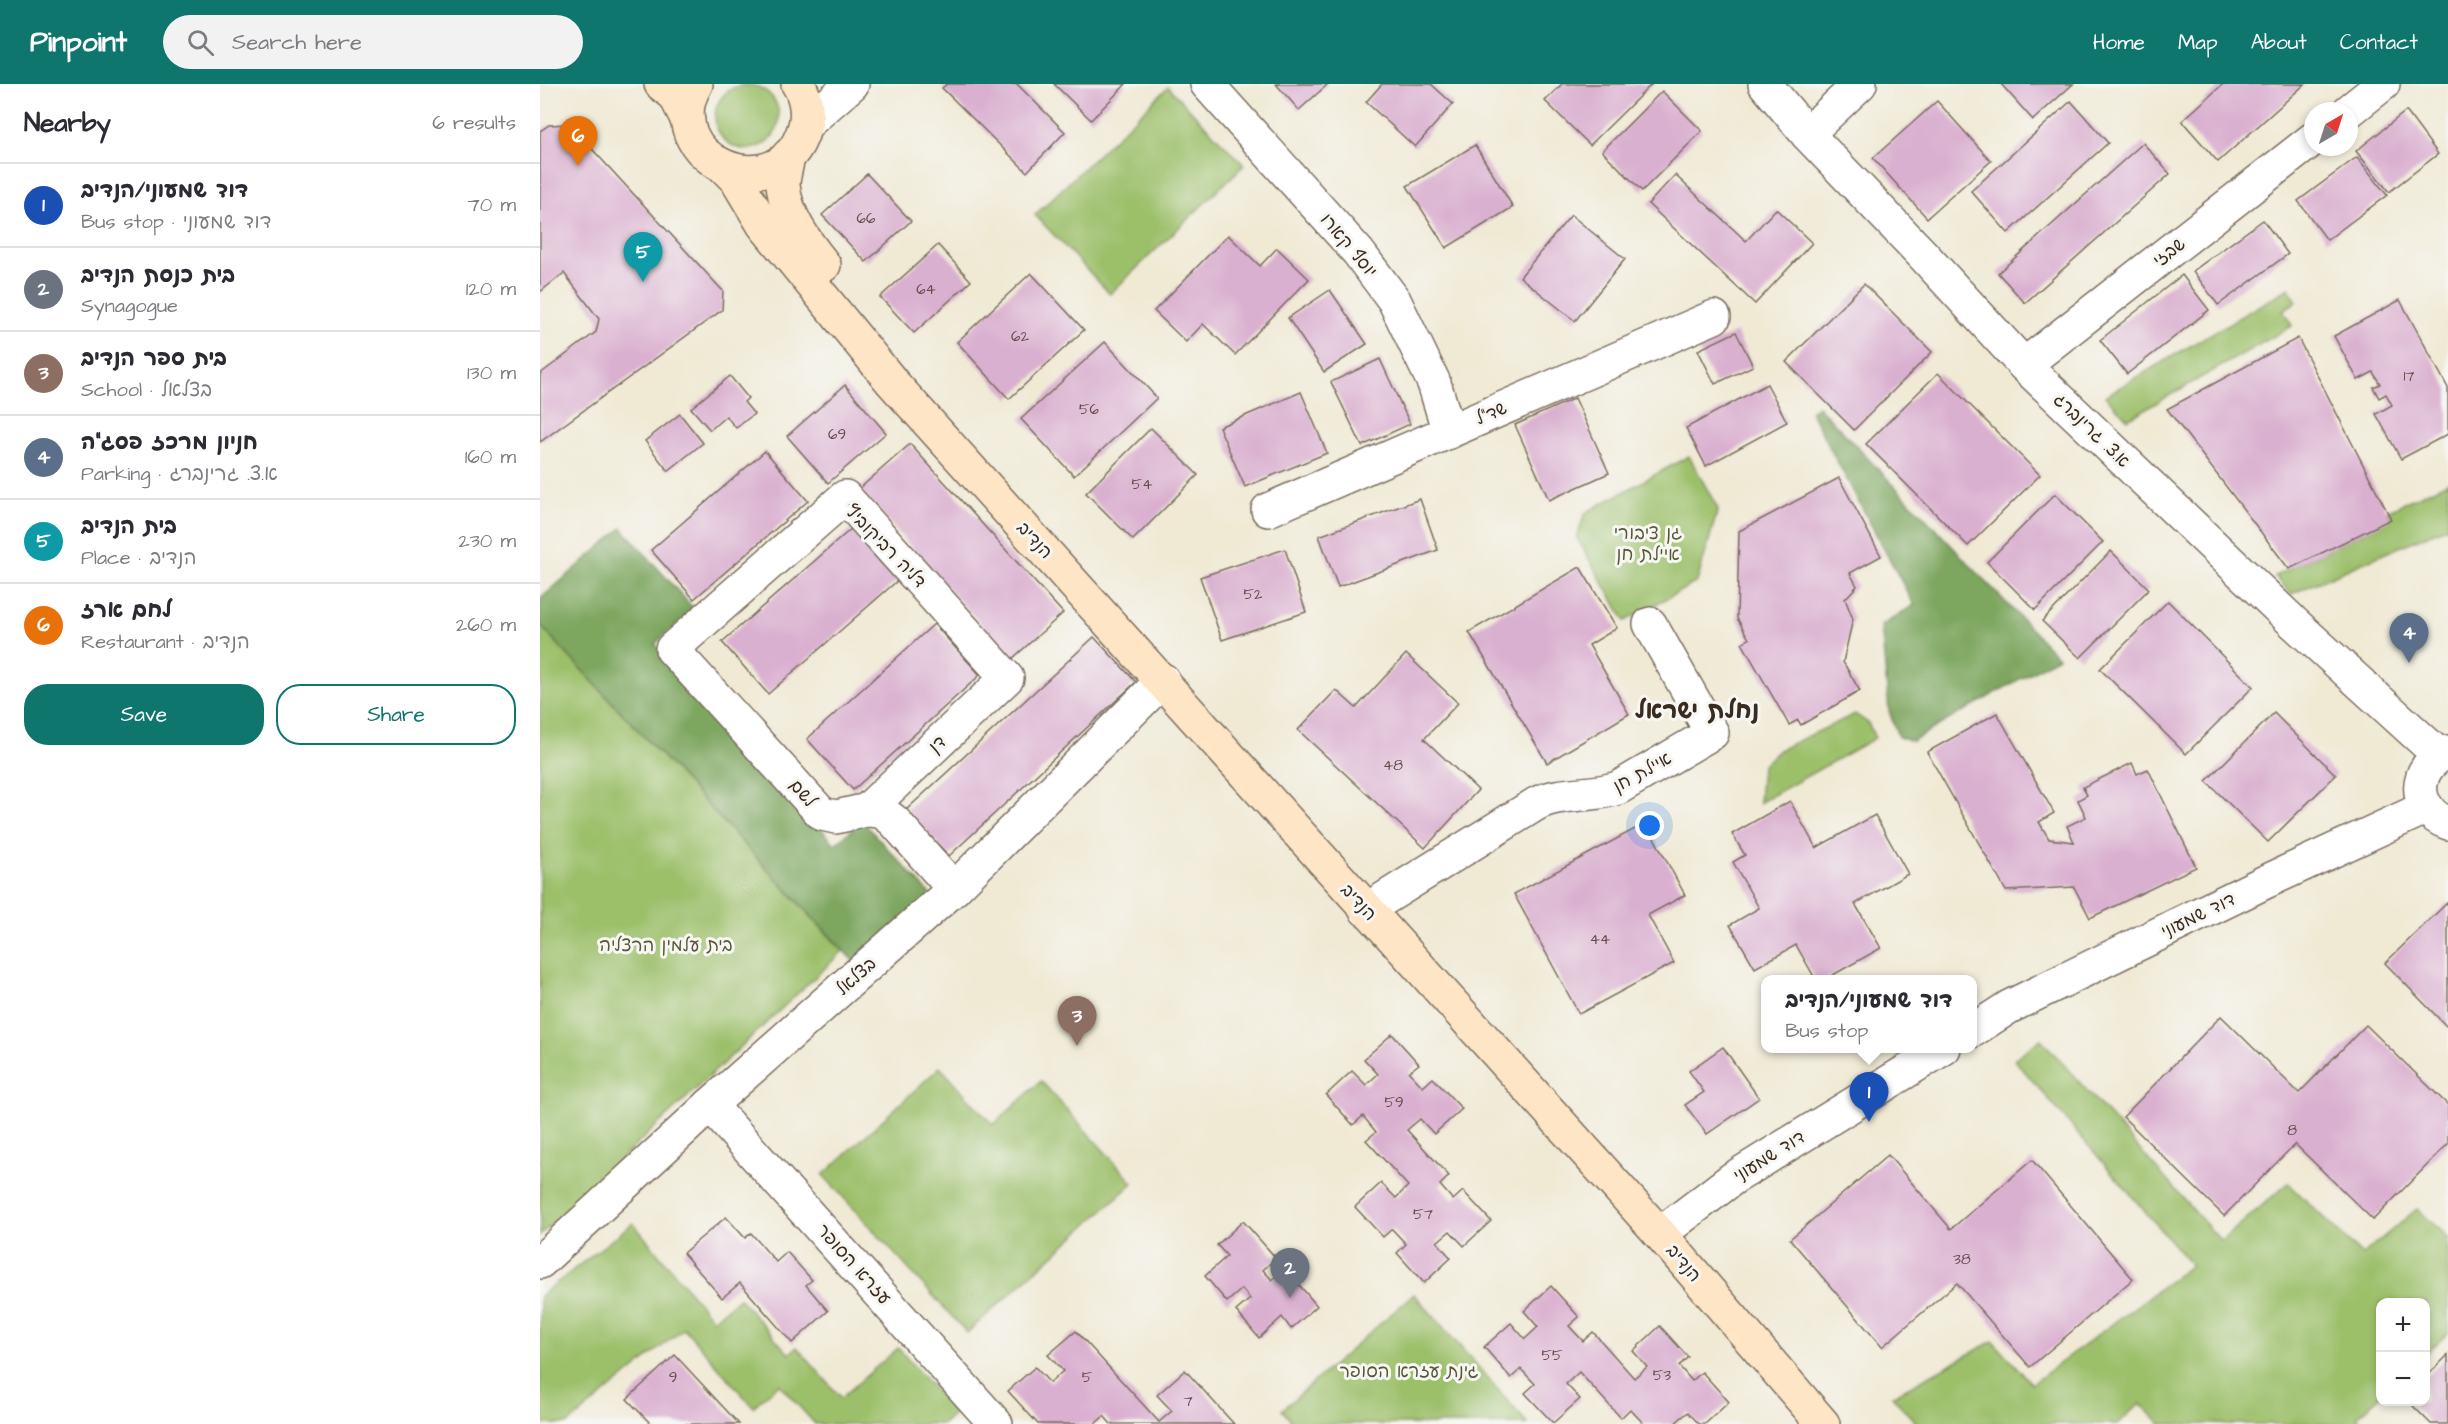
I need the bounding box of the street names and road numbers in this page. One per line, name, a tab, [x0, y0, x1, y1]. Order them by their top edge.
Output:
street label: יוסף קארו	[1314, 208, 1383, 283]
street label: שבזי	[2148, 232, 2191, 273]
street label: א.צ. גרינברג	[2048, 388, 2135, 473]
street label: שד"ל	[1472, 396, 1511, 431]
street label: 'דליה רביקוביץ	[838, 497, 932, 594]
street label: הנדיב	[1011, 516, 1058, 564]
street label: דן	[923, 730, 952, 759]
street label: איילת חן	[1608, 746, 1676, 799]
street label: לשם	[783, 774, 823, 814]
street label: הנדיב	[1335, 878, 1382, 926]
street label: דוד שמעוני	[2157, 887, 2240, 944]
street label: בצלאל	[831, 952, 882, 1001]
street label: דוד שמעוני	[1729, 1125, 1810, 1188]
street label: עזרא הסופר	[811, 1219, 896, 1310]
street label: הנדיב	[1660, 1239, 1707, 1288]

